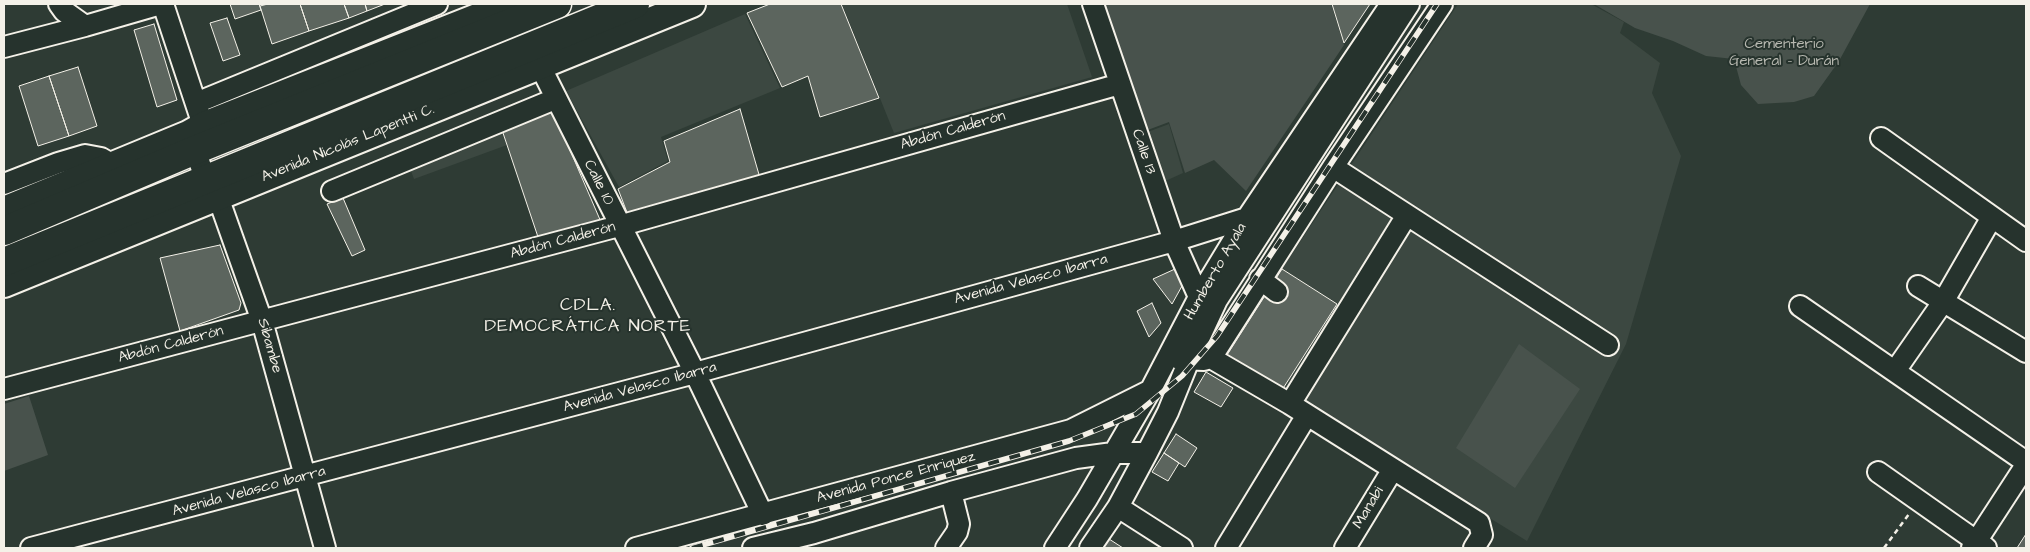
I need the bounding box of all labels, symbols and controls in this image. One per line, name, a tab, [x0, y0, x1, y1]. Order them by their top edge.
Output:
park label: Cementerio General - Durán	[1729, 36, 1839, 71]
street label: Avenida Nicolás Lapentti C.	[259, 101, 437, 187]
street label: Abdón Calderón	[898, 107, 1008, 155]
street label: Calle 13	[1127, 127, 1159, 177]
street label: Calle 10	[579, 157, 617, 209]
street label: Abdón Calderón	[508, 218, 618, 264]
street label: Humberto Ayala	[1181, 220, 1251, 324]
street label: Avenida Velasco Ibarra	[952, 251, 1110, 309]
district label: CDLA. DEMOCRÁTICA NORTE	[482, 295, 694, 338]
street label: Sibambe	[253, 317, 285, 375]
street label: Abdón Calderón	[116, 322, 226, 368]
street label: Avenida Velasco Ibarra	[561, 359, 719, 417]
street label: Avenida Ponce Enriquez	[815, 448, 977, 508]
street label: Avenida Velasco Ibarra	[170, 463, 328, 521]
street label: Manabi	[1349, 484, 1389, 532]

